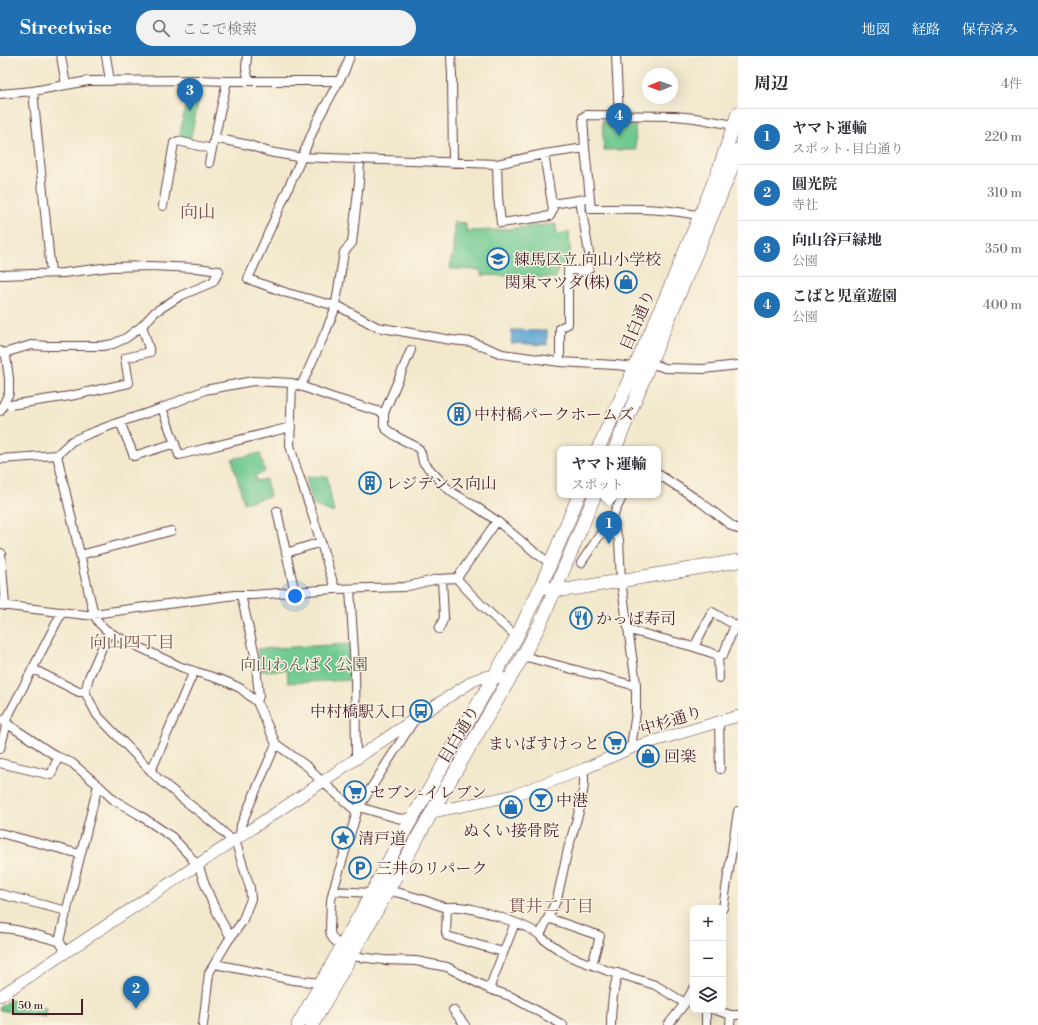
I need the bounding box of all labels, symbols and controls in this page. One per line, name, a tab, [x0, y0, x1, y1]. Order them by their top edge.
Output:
search box	[136, 10, 416, 46]
text: Streetwise	[20, 16, 112, 40]
icon: search	[150, 17, 172, 39]
text: ここで検索	[182, 20, 257, 39]
text: 地図	[862, 21, 890, 39]
text: 経路	[912, 21, 940, 39]
text: 保存済み	[962, 21, 1018, 39]
north arrow	[642, 68, 678, 104]
text: 周辺	[754, 73, 788, 95]
text: 4件	[1001, 76, 1022, 92]
pin: 3	[177, 78, 203, 111]
pin: 4	[606, 103, 632, 136]
text: ヤマト運輸	[792, 119, 867, 138]
text: 1	[764, 129, 770, 145]
text: 220 m	[984, 129, 1022, 145]
text: スポット · 目白通り	[792, 141, 904, 157]
text: 圓光院	[792, 175, 837, 194]
text: 2	[763, 185, 771, 201]
text: 310 m	[987, 185, 1022, 201]
text: 寺社	[792, 197, 818, 213]
district label: 向山	[180, 201, 216, 224]
text: 向山谷戸緑地	[792, 231, 882, 250]
text: 3	[763, 241, 771, 257]
text: 350 m	[985, 241, 1022, 257]
school or university icon: 練馬区立 向山小学校	[485, 246, 511, 272]
place label: 練馬区立 向山小学校	[514, 250, 661, 270]
text: 公園	[792, 253, 818, 269]
shop icon: 関東マツダ(株)	[613, 269, 639, 295]
place label: 関東マツダ(株)	[505, 273, 610, 293]
street label: 目白通り	[616, 287, 660, 354]
text: こばと児童遊園	[792, 287, 897, 306]
text: 4	[763, 297, 771, 313]
text: 400 m	[983, 297, 1022, 313]
text: 公園	[792, 309, 818, 325]
building icon: 中村橋パークホームズ	[446, 401, 472, 427]
place label: 中村橋パークホームズ	[474, 405, 634, 425]
popup	[557, 446, 661, 498]
text: ヤマト運輸	[571, 455, 647, 474]
building icon: レジデンス向山	[357, 470, 383, 496]
place label: レジデンス向山	[386, 474, 497, 494]
text: スポット	[571, 477, 624, 493]
pin: 1	[596, 511, 622, 544]
your location	[285, 586, 305, 606]
restaurant icon: かっぱ寿司	[568, 605, 594, 631]
place label: かっぱ寿司	[596, 609, 676, 629]
district label: 向山四丁目	[90, 632, 175, 654]
park label: 向山わんぱく公園	[240, 655, 368, 675]
bus stop icon: 中村橋駅入口	[408, 698, 434, 724]
place label: 中村橋駅入口	[310, 702, 406, 722]
street label: 目白通り	[434, 702, 484, 767]
street label: 中杉通り	[638, 702, 705, 740]
supermarket icon: まいばすけっと	[602, 730, 628, 756]
place label: まいばすけっと	[488, 734, 600, 754]
shop icon: 回楽	[635, 743, 661, 769]
place label: 回楽	[664, 747, 696, 767]
supermarket icon: セブン-イレブン	[342, 779, 368, 805]
place label: セブン-イレブン	[370, 783, 487, 803]
bar icon: 中港	[528, 787, 554, 813]
place label: 中港	[556, 791, 588, 811]
shop icon: ぬくい接骨院	[498, 794, 524, 820]
place label: ぬくい接骨院	[463, 821, 559, 841]
place icon: 清戸道	[330, 825, 356, 851]
place label: 清戸道	[358, 829, 406, 849]
parking icon: 三井のリパーク	[347, 855, 373, 881]
place label: 三井のリパーク	[376, 859, 488, 879]
district label: 貫井二丁目	[509, 896, 594, 918]
map controls	[690, 905, 726, 1013]
button: +	[690, 905, 726, 941]
button: −	[690, 941, 726, 977]
pin: 2	[123, 976, 149, 1009]
button: layers	[690, 977, 726, 1013]
scale bar	[12, 997, 83, 1016]
text: 50 m	[18, 999, 43, 1013]

